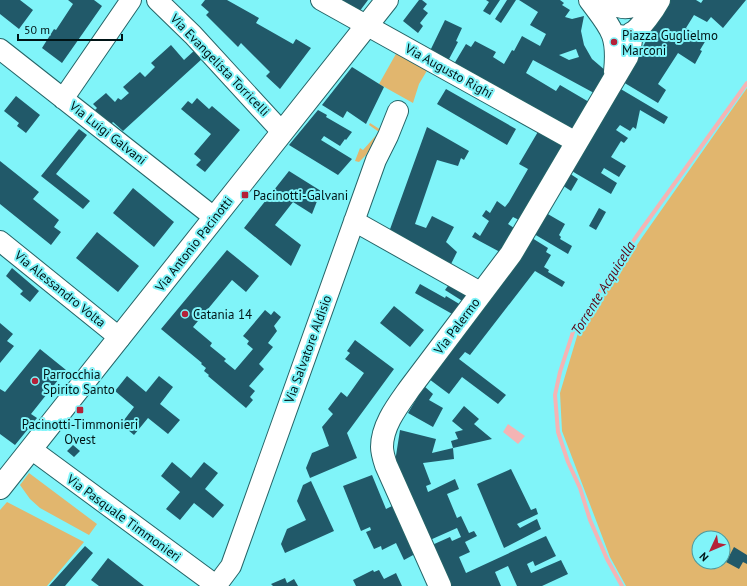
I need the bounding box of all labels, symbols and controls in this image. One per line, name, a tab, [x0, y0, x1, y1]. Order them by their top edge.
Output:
street label: Via Evangelista Torricelli	[166, 9, 273, 120]
scale bar	[18, 16, 122, 42]
text: 50 m	[24, 22, 50, 37]
place label: Piazza Guglielmo Marconi	[622, 27, 718, 59]
marker: Piazza Guglielmo Marconi	[609, 37, 619, 47]
street label: Via Augusto Righi	[401, 39, 496, 102]
street label: Via Luigi Galvani	[65, 97, 150, 168]
place label: Pacinotti-Galvani	[253, 187, 348, 204]
marker: Pacinotti-Galvani	[240, 190, 250, 200]
street label: Via Antonio Pacinotti	[151, 193, 237, 296]
water label: Torrente Acquicella	[567, 238, 639, 338]
street label: Via Alessandro Volta	[10, 246, 109, 331]
street label: Via Salvatore Aldisio	[280, 293, 335, 406]
street label: Via Palermo	[430, 294, 484, 358]
place label: Catania 14	[193, 306, 252, 323]
marker: Catania 14	[180, 309, 190, 319]
place label: Parrocchia Spirito Santo	[43, 366, 115, 398]
marker: Parrocchia Spirito Santo	[30, 376, 40, 386]
marker: Pacinotti-Timmonieri Ovest	[75, 405, 85, 415]
place label: Pacinotti-Timmonieri Ovest	[22, 416, 138, 448]
street label: Via Pasquale Timmonieri	[63, 470, 185, 565]
north arrow	[691, 530, 731, 570]
text: N	[696, 549, 711, 564]

